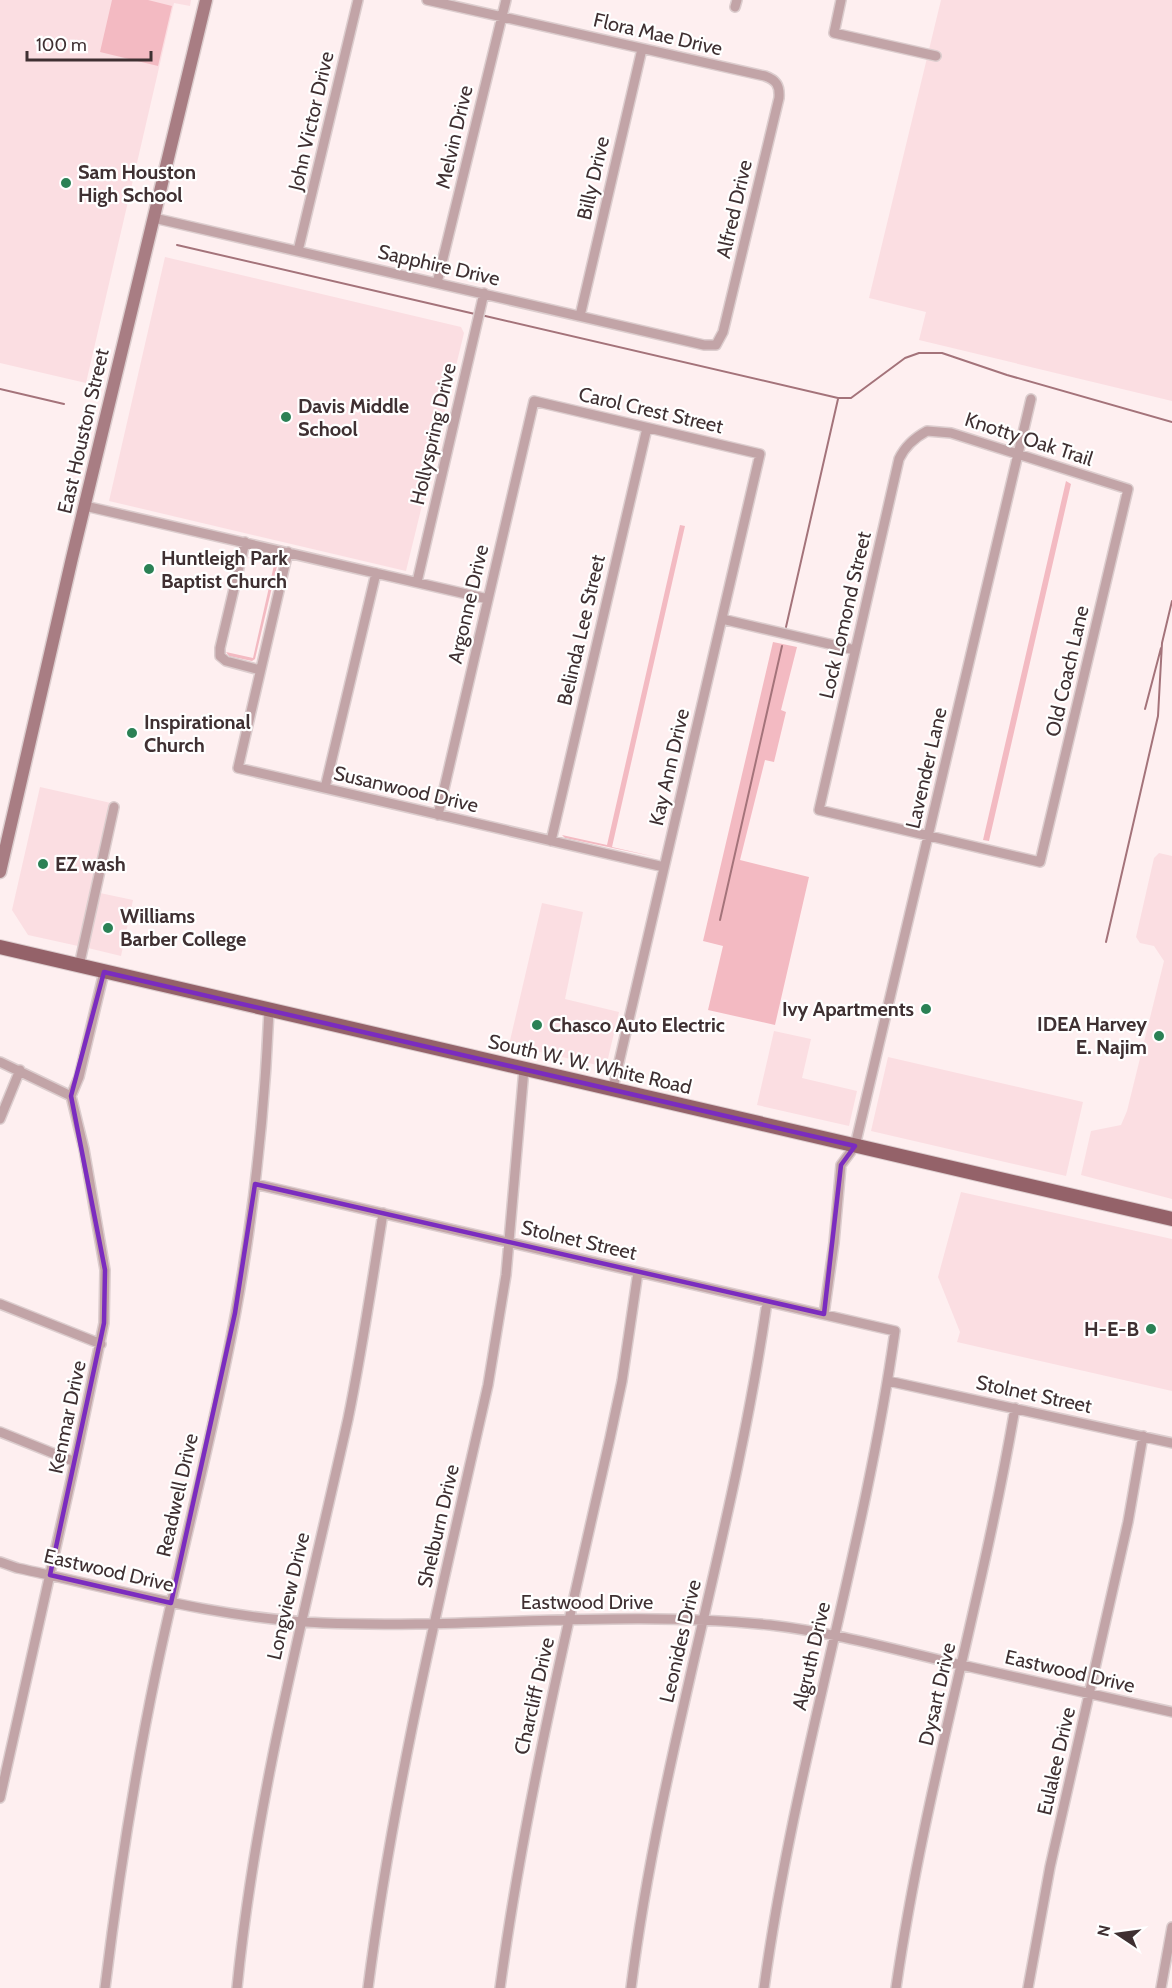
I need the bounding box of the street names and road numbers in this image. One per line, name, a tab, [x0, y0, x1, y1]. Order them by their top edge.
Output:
street label: Flora Mae Drive	[591, 7, 725, 61]
street label: John Victor Drive	[283, 49, 339, 194]
street label: Melvin Drive	[430, 83, 478, 191]
street label: Billy Drive	[572, 134, 614, 222]
street label: Alfred Drive	[711, 157, 757, 261]
street label: Sapphire Drive	[376, 239, 502, 291]
street label: East Houston Street	[52, 346, 114, 516]
street label: Hollyspring Drive	[405, 361, 461, 507]
street label: Carol Crest Street	[576, 382, 726, 438]
street label: Knotty Oak Trail	[962, 407, 1096, 471]
street label: Lock Lomond Street	[814, 529, 876, 701]
street label: Argonne Drive	[443, 542, 493, 666]
street label: Belinda Lee Street	[552, 552, 610, 708]
street label: Old Coach Lane	[1040, 603, 1094, 739]
street label: Lavender Lane	[900, 705, 952, 831]
street label: Kay Ann Drive	[644, 706, 694, 828]
street label: Susanwood Drive	[331, 761, 481, 817]
street label: South W. W. White Road	[486, 1029, 694, 1099]
street label: Stolnet Street	[519, 1215, 639, 1265]
street label: Kenmar Drive	[43, 1358, 91, 1476]
street label: Stolnet Street	[974, 1370, 1094, 1418]
street label: Readwell Drive	[151, 1431, 203, 1559]
street label: Shelburn Drive	[412, 1462, 464, 1590]
street label: Longview Drive	[262, 1530, 314, 1662]
street label: Eastwood Drive	[42, 1543, 176, 1597]
street label: Leonides Drive	[654, 1577, 706, 1705]
street label: Eastwood Drive	[521, 1590, 653, 1614]
street label: Algruth Drive	[787, 1599, 835, 1713]
street label: Charcliff Drive	[509, 1635, 559, 1757]
street label: Dysart Drive	[914, 1640, 960, 1748]
street label: Eastwood Drive	[1003, 1644, 1137, 1698]
street label: Eulalee Drive	[1032, 1705, 1080, 1817]

